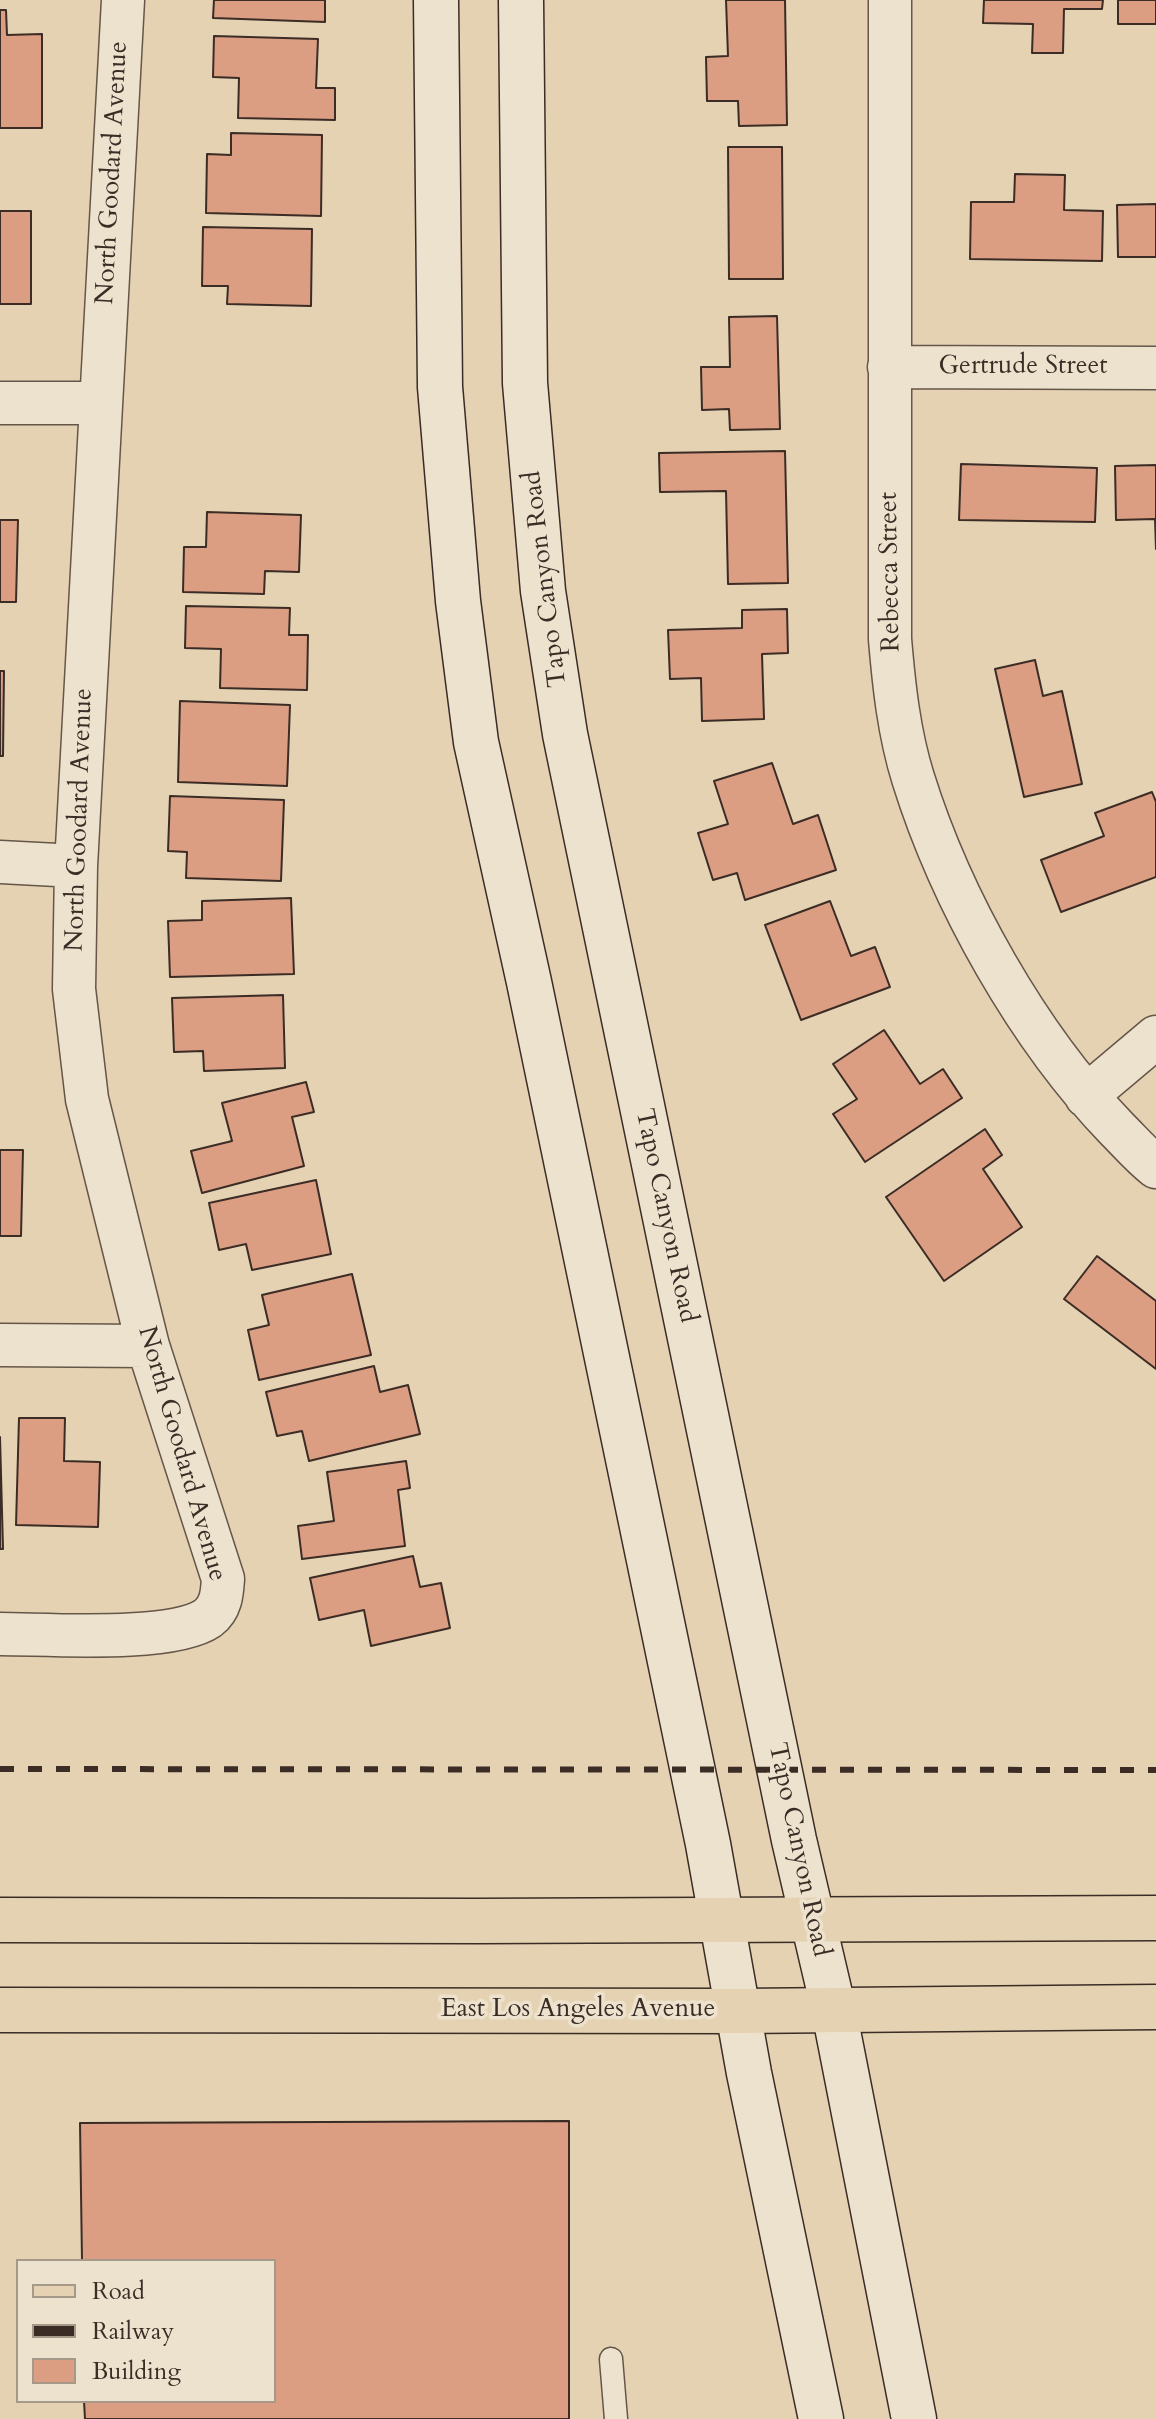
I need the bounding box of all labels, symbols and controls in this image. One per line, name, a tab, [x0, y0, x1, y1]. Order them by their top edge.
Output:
street label: North Goodard Avenue	[91, 41, 135, 305]
street label: Gertrude Street	[938, 351, 1108, 383]
street label: Tapo Canyon Road	[517, 469, 575, 689]
street label: Rebecca Street	[874, 492, 908, 652]
street label: North Goodard Avenue	[60, 688, 100, 952]
street label: Tapo Canyon Road	[627, 1106, 703, 1326]
street label: North Goodard Avenue	[130, 1323, 232, 1585]
street label: Tapo Canyon Road	[760, 1740, 836, 1960]
street label: East Los Angeles Avenue	[441, 1994, 715, 2026]
legend	[16, 2259, 276, 2403]
text: Road	[92, 2275, 145, 2308]
text: Railway	[92, 2315, 174, 2348]
text: Building	[92, 2355, 181, 2388]

